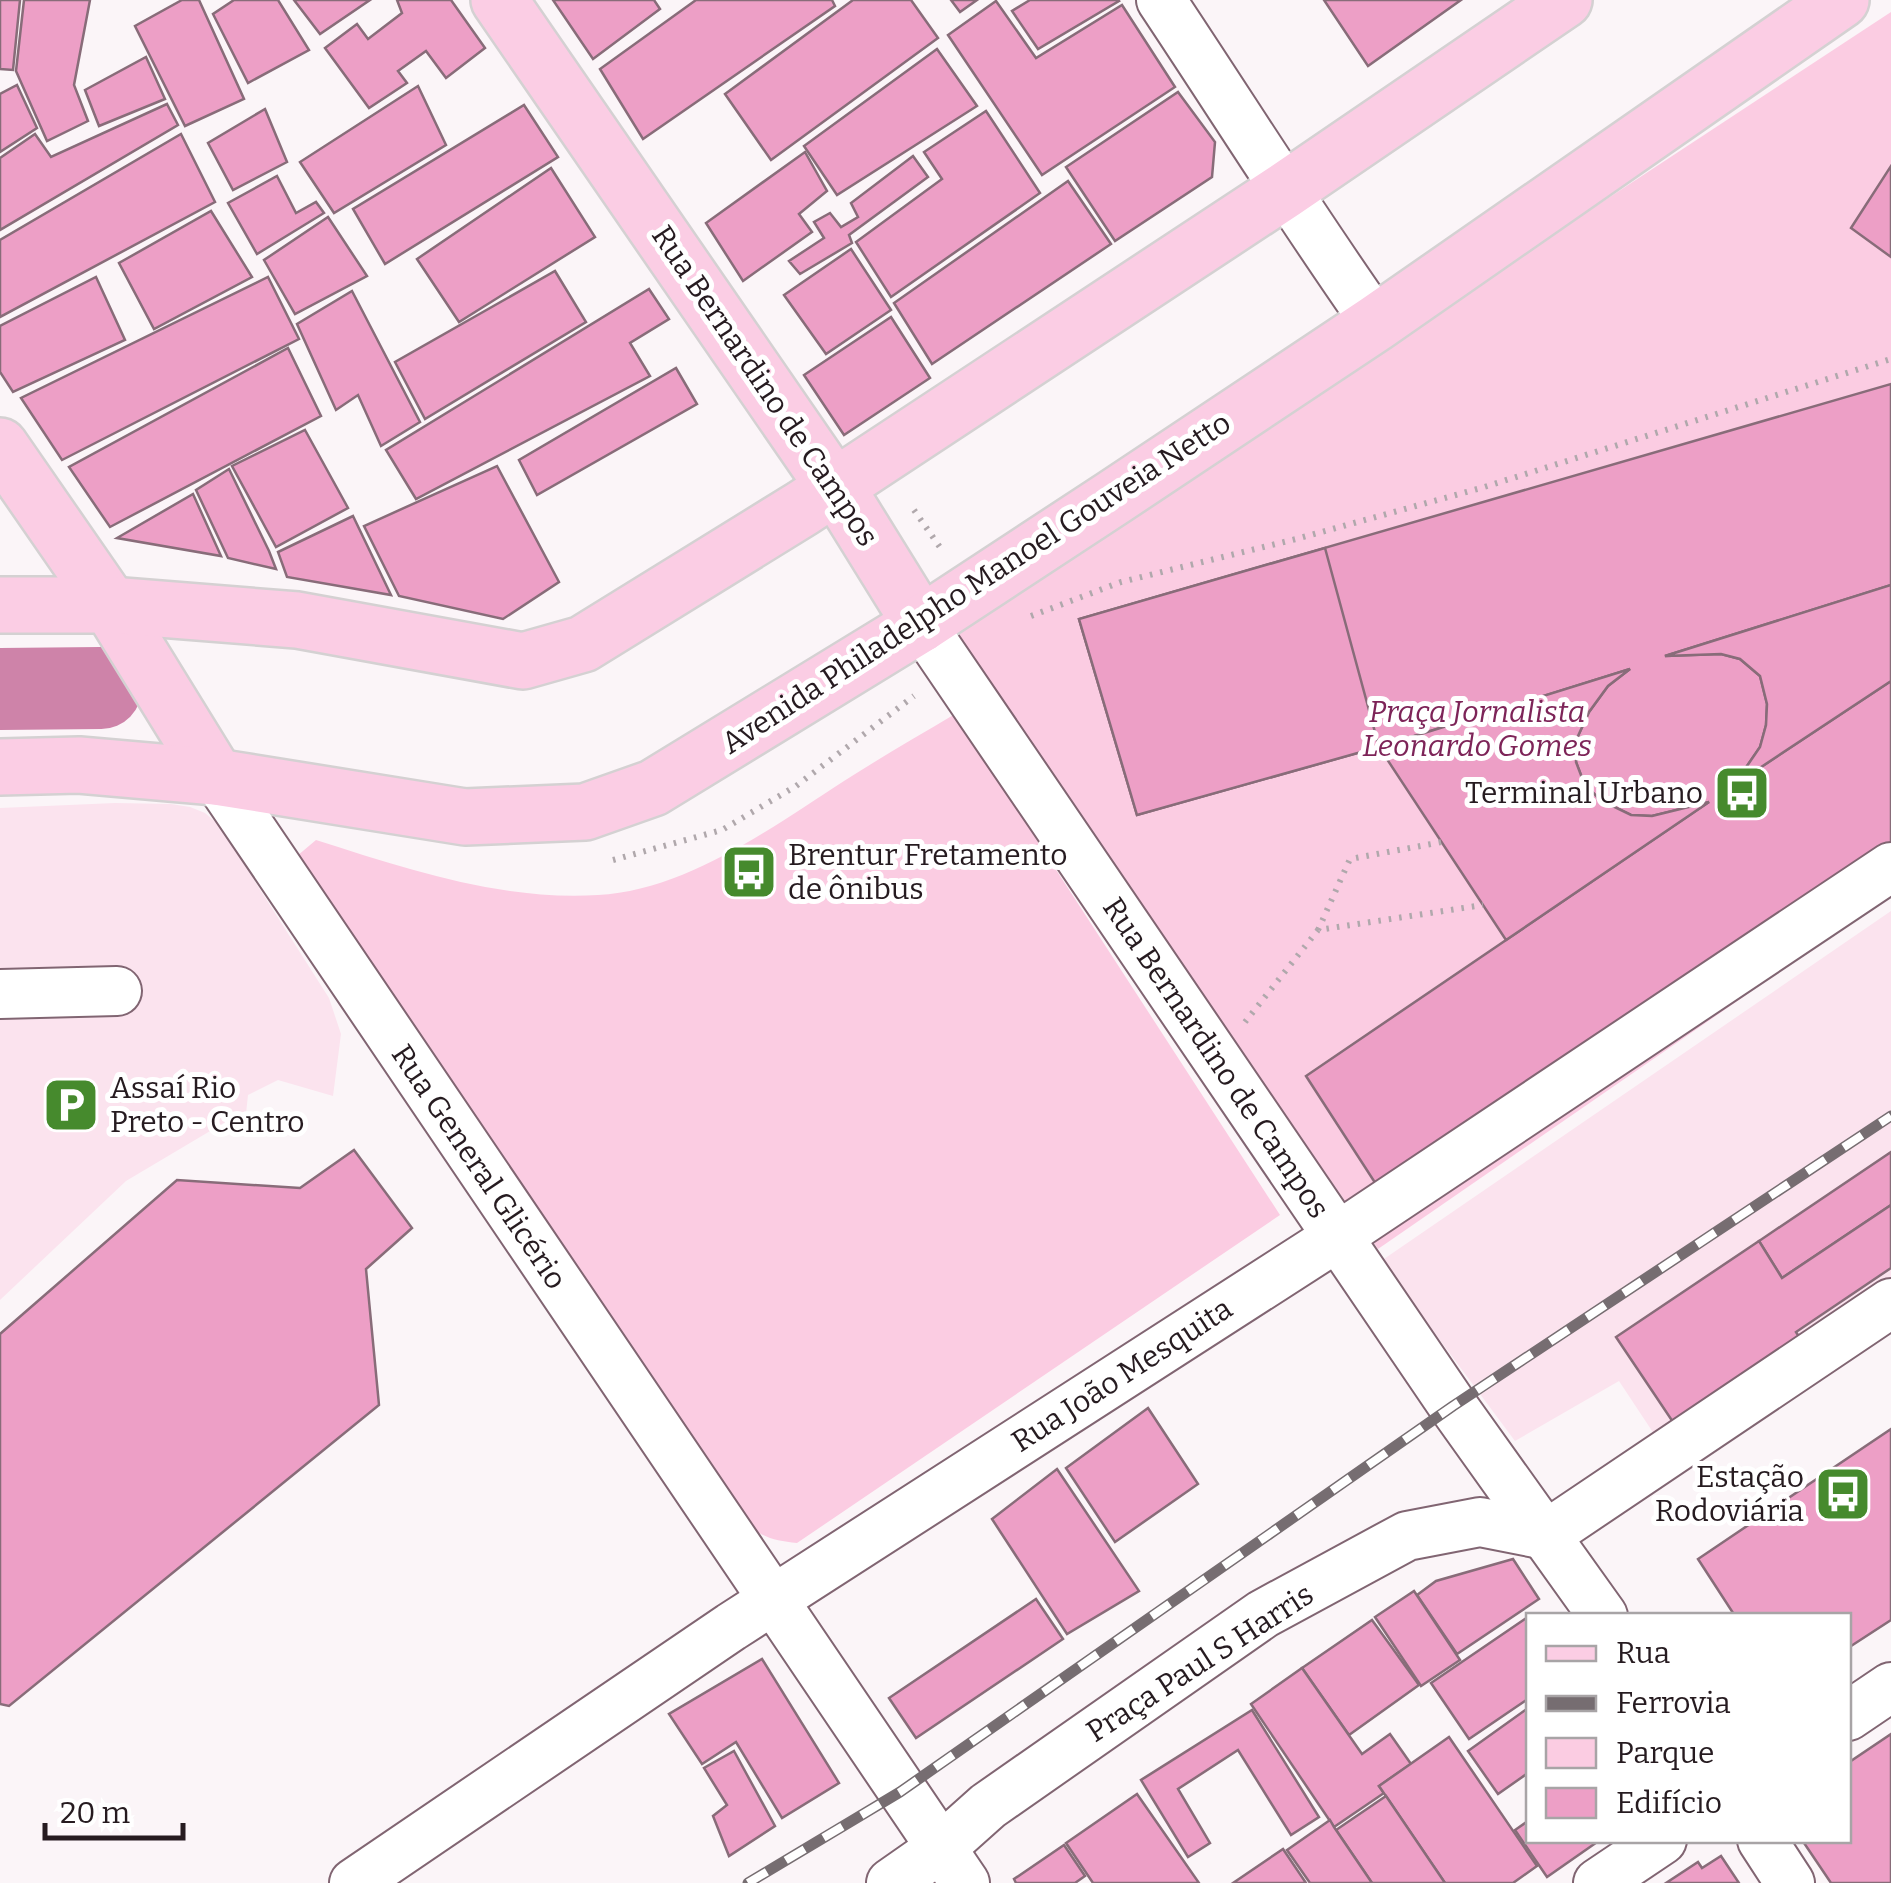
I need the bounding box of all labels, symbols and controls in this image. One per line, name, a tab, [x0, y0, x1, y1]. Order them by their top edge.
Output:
street label: Rua Bernardino de Campos	[644, 219, 886, 553]
street label: Avenida Philadelpho Manoel Gouveia Netto	[715, 405, 1237, 761]
park label: Praça Jornalista Leonardo Gomes	[1362, 694, 1592, 764]
bus stop icon: Terminal Urbano	[1712, 763, 1772, 823]
place label: Terminal Urbano	[1465, 775, 1703, 811]
place label: Brentur Fretamento de ônibus	[788, 837, 1067, 907]
bus stop icon: Brentur Fretamento de ônibus	[719, 842, 779, 902]
street label: Rua Bernardino de Campos	[1095, 891, 1337, 1225]
street label: Rua General Glicério	[384, 1038, 574, 1296]
place label: Assaí Rio Preto - Centro	[110, 1070, 305, 1140]
parking icon: Assaí Rio Preto - Centro	[41, 1075, 101, 1135]
street label: Rua João Mesquita	[1005, 1290, 1239, 1460]
place label: Estação Rodoviária	[1655, 1459, 1804, 1529]
bus stop icon: Estação Rodoviária	[1813, 1464, 1873, 1524]
street label: Praça Paul S Harris	[1080, 1576, 1320, 1750]
legend	[1526, 1613, 1851, 1843]
text: Rua	[1616, 1635, 1670, 1671]
text: Ferrovia	[1616, 1685, 1731, 1721]
text: Parque	[1616, 1735, 1714, 1771]
scale bar	[45, 1778, 182, 1840]
text: Edifício	[1616, 1785, 1722, 1821]
text: 20 m	[60, 1795, 131, 1831]

